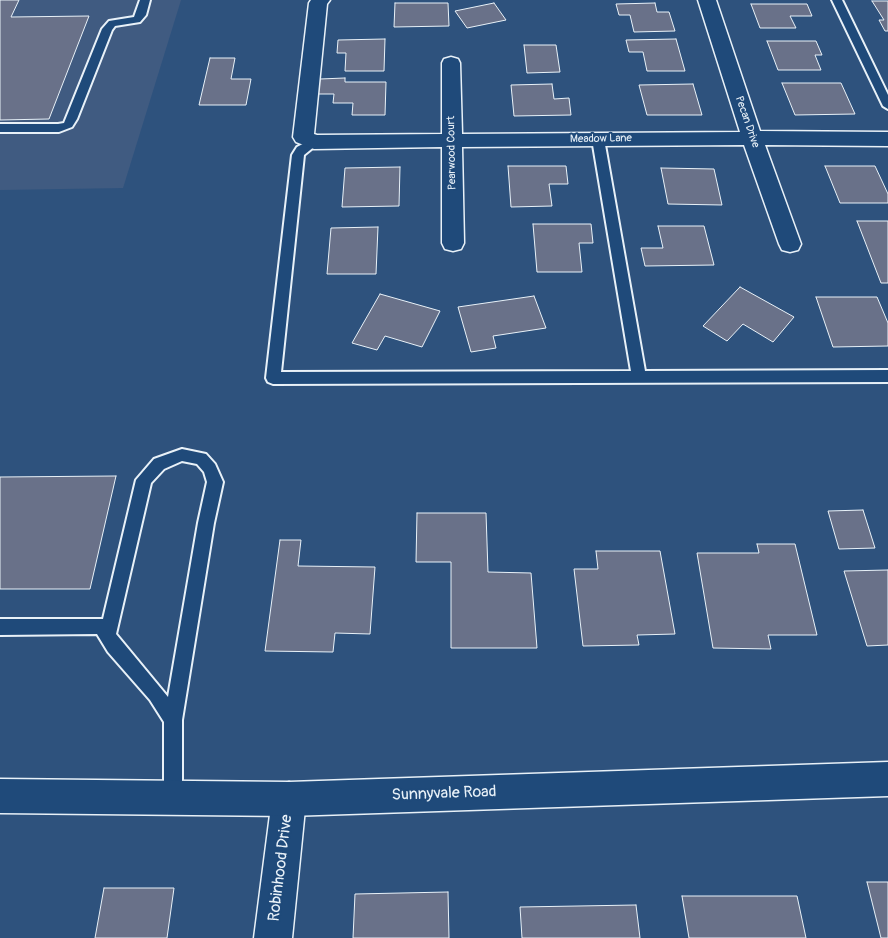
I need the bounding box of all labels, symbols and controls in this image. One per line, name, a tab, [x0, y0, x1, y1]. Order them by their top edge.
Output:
street label: Pecan Drive	[732, 94, 762, 150]
street label: Pearwood Court	[445, 116, 459, 190]
street label: Meadow Lane	[570, 132, 632, 146]
street label: Sunnyvale Road	[391, 783, 497, 805]
street label: Robinhood Drive	[265, 813, 297, 923]

